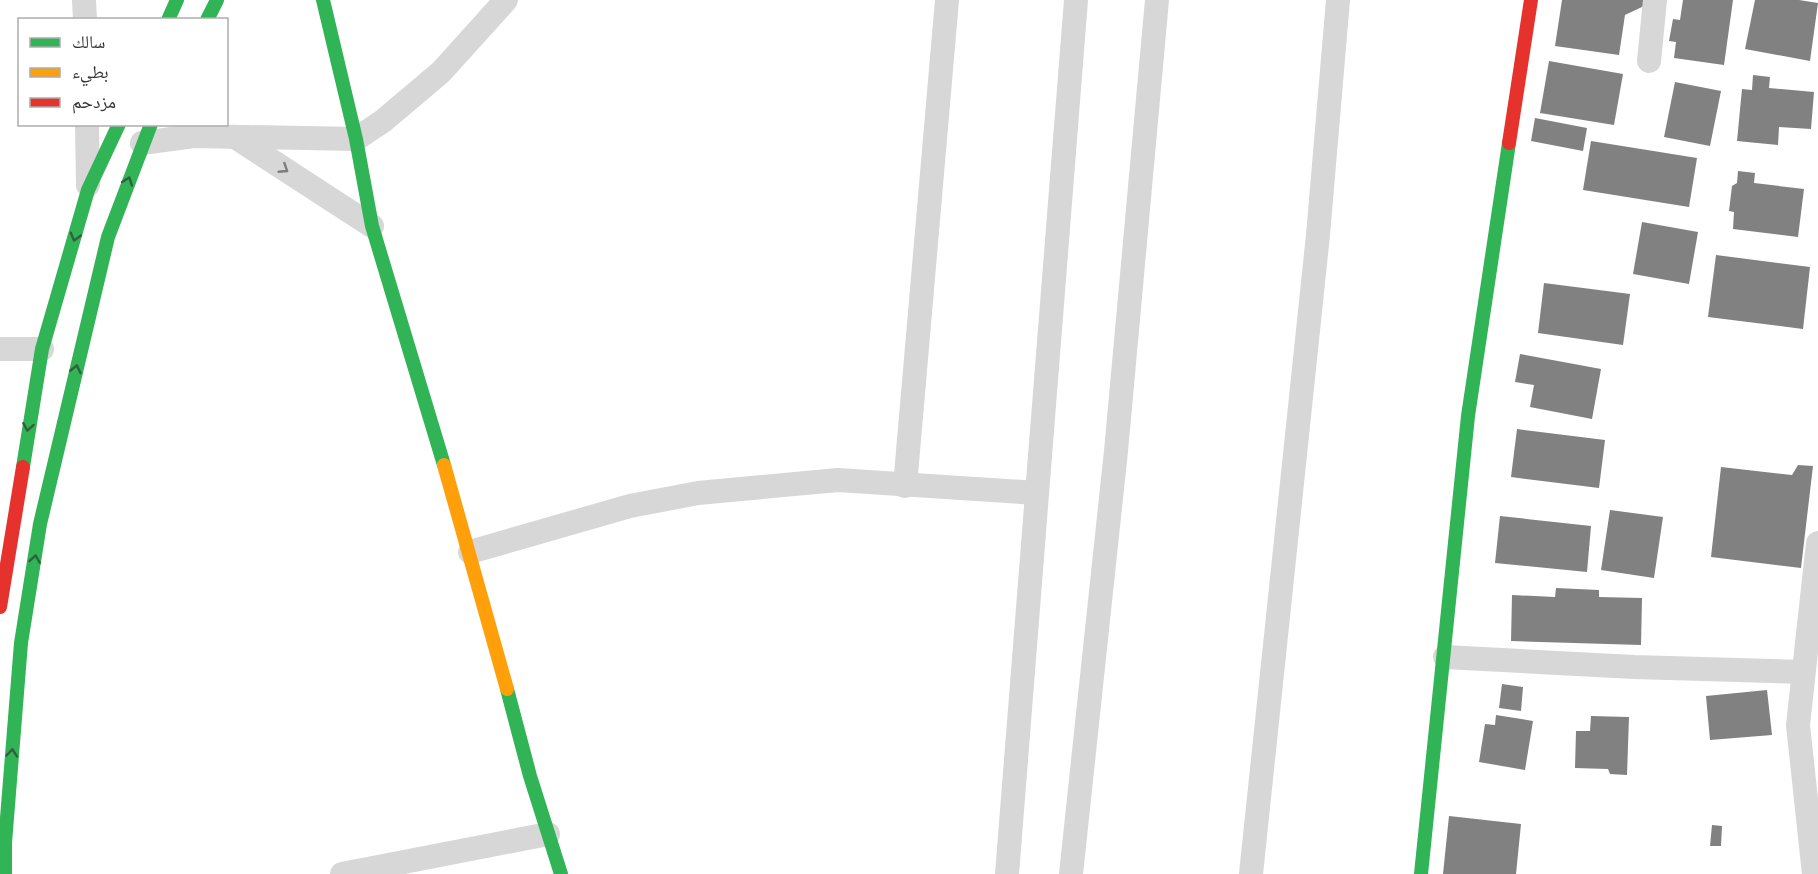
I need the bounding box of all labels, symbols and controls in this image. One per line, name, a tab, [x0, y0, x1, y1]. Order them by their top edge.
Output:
legend	[18, 18, 228, 126]
text: سالك	[72, 34, 105, 52]
text: بطيء	[72, 64, 109, 87]
text: مزدحم	[72, 94, 116, 114]
one-way arrow	[278, 162, 289, 173]
one-way arrow	[121, 176, 134, 187]
one-way arrow	[70, 231, 82, 242]
one-way arrow	[68, 364, 81, 374]
one-way arrow	[22, 421, 35, 431]
one-way arrow	[28, 555, 40, 564]
one-way arrow	[6, 748, 19, 757]

